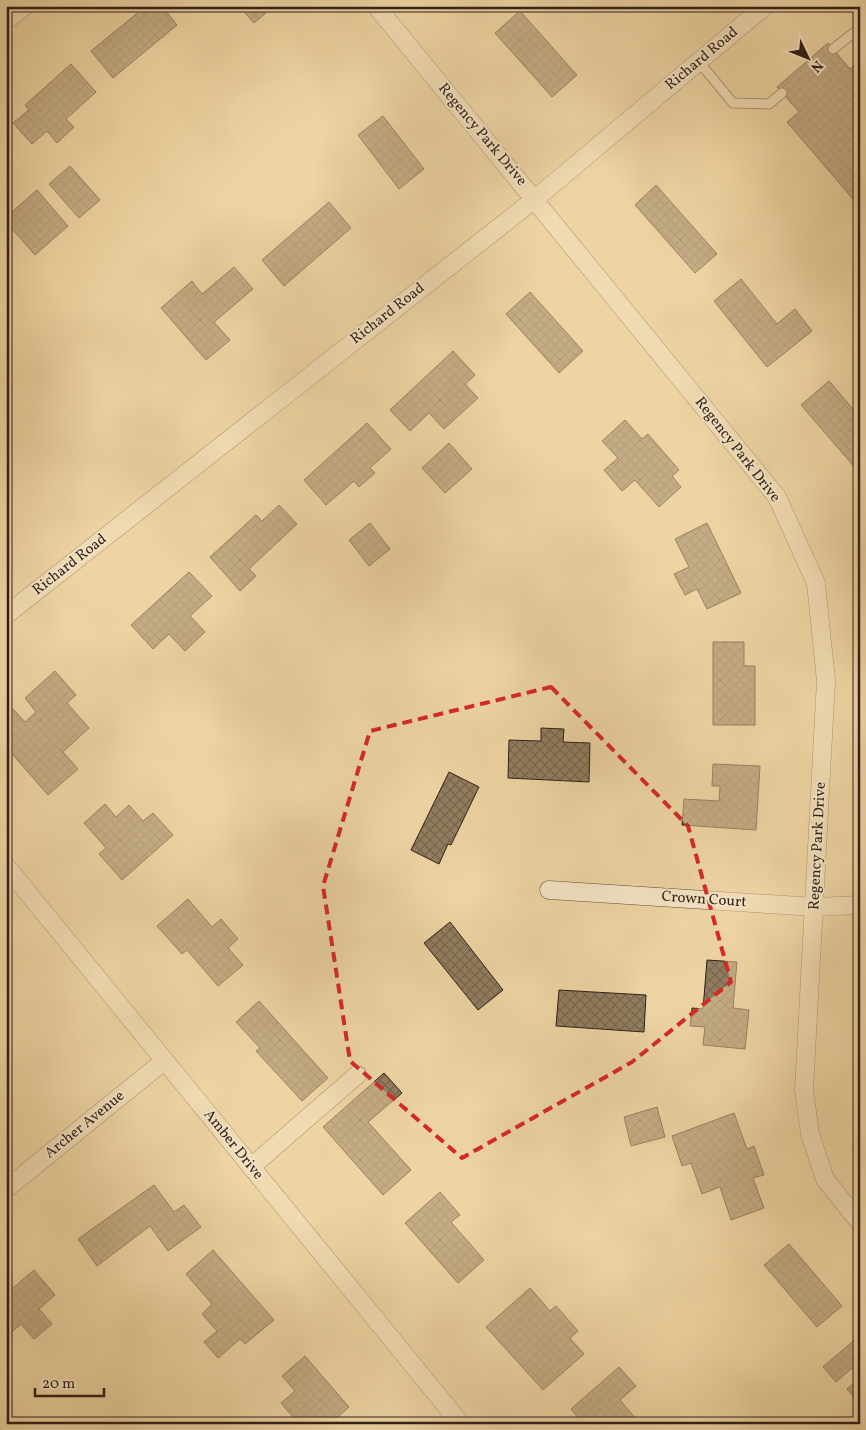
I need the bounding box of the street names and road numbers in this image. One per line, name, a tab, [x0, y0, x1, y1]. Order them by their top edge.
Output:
street label: Richard Road	[661, 22, 743, 96]
street label: Regency Park Drive	[433, 79, 531, 191]
street label: Richard Road	[346, 278, 430, 350]
street label: Regency Park Drive	[689, 393, 785, 507]
street label: Richard Road	[28, 529, 112, 601]
street label: Regency Park Drive	[804, 781, 832, 911]
street label: Crown Court	[661, 887, 747, 913]
street label: Archer Avenue	[40, 1086, 130, 1164]
street label: Amber Drive	[198, 1105, 268, 1185]

